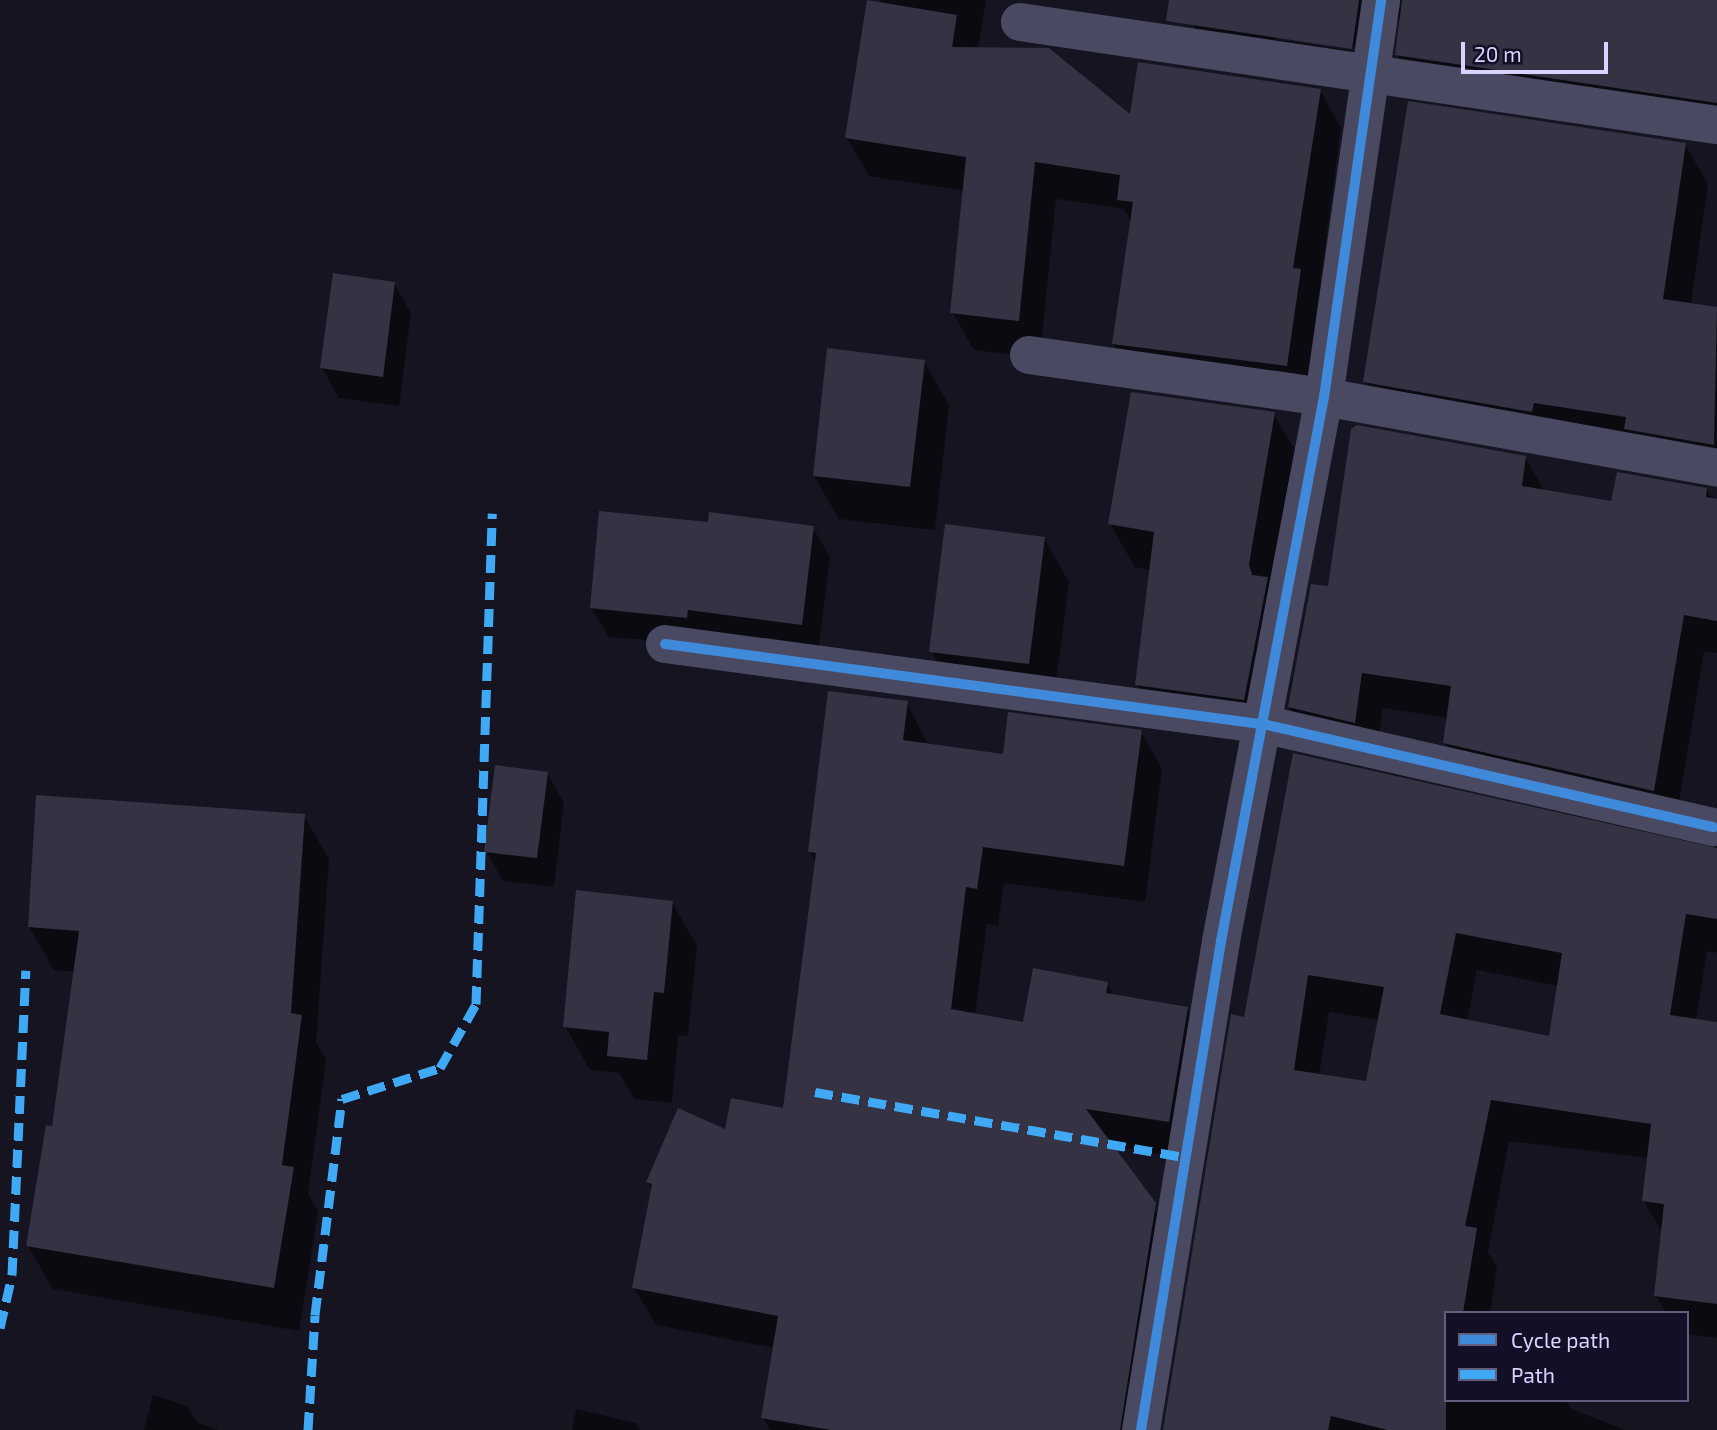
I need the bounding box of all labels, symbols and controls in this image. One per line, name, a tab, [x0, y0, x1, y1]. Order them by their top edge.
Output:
scale bar	[1465, 28, 1612, 72]
text: 20 m	[1474, 41, 1522, 66]
legend	[1444, 1311, 1689, 1402]
text: Cycle path	[1511, 1327, 1610, 1352]
text: Path	[1511, 1362, 1555, 1387]

